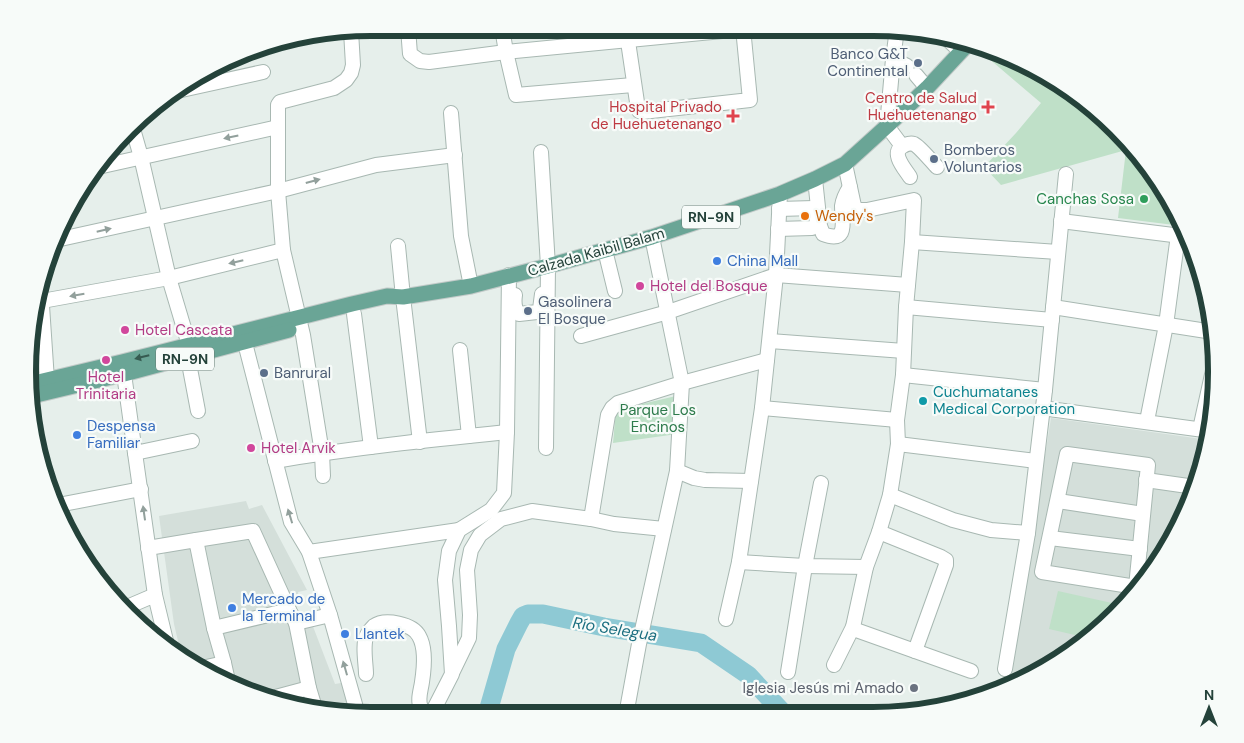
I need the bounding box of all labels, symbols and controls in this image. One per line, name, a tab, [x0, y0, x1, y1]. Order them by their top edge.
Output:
place label: Banco G&T Continental	[827, 44, 908, 81]
marker: Banco G&T Continental	[912, 57, 924, 69]
place label: Centro de Salud Huehuetenango	[865, 88, 977, 125]
place label: Hospital Privado de Huehuetenango	[591, 97, 722, 134]
marker: Centro de Salud Huehuetenango	[981, 100, 995, 114]
marker: Hospital Privado de Huehuetenango	[726, 109, 740, 123]
one-way arrow	[223, 133, 238, 141]
place label: Bomberos Voluntarios	[944, 140, 1022, 177]
marker: Bomberos Voluntarios	[928, 153, 940, 165]
one-way arrow	[306, 177, 321, 185]
place label: Canchas Sosa	[1036, 189, 1134, 209]
marker: Canchas Sosa	[1138, 193, 1150, 205]
road number: RN-9N	[682, 206, 740, 228]
place label: Wendy's	[815, 206, 874, 226]
marker: Wendy's	[799, 210, 811, 222]
street label: Calzada Kaibil Balam	[525, 223, 667, 281]
one-way arrow	[96, 225, 112, 233]
place label: China Mall	[727, 251, 798, 271]
marker: China Mall	[711, 255, 723, 267]
one-way arrow	[228, 258, 243, 266]
place label: Hotel del Bosque	[650, 276, 768, 296]
marker: Hotel del Bosque	[634, 280, 646, 292]
one-way arrow	[69, 291, 85, 299]
place label: Gasolinera El Bosque	[538, 292, 612, 329]
marker: Gasolinera El Bosque	[522, 305, 534, 317]
place label: Hotel Cascata	[135, 320, 232, 340]
marker: Hotel Cascata	[119, 324, 131, 336]
road number: RN-9N	[156, 348, 214, 370]
one-way arrow	[135, 353, 150, 361]
marker: Hotel Trinitaria	[100, 354, 112, 366]
place label: Banrural	[274, 363, 331, 383]
place label: Hotel Trinitaria	[76, 367, 136, 404]
marker: Banrural	[258, 367, 270, 379]
place label: Cuchumatanes Medical Corporation	[933, 382, 1075, 419]
marker: Cuchumatanes Medical Corporation	[917, 395, 929, 407]
park label: Parque Los Encinos	[620, 400, 696, 437]
place label: Despensa Familiar	[87, 416, 156, 453]
marker: Despensa Familiar	[71, 429, 83, 441]
place label: Hotel Arvik	[261, 438, 336, 458]
marker: Hotel Arvik	[245, 442, 257, 454]
one-way arrow	[140, 504, 148, 520]
one-way arrow	[285, 508, 293, 523]
place label: Mercado de la Terminal	[242, 589, 325, 626]
marker: Mercado de la Terminal	[226, 602, 238, 614]
water label: Río Selegua	[571, 612, 659, 646]
place label: Llantek	[355, 624, 405, 644]
marker: Llantek	[339, 628, 351, 640]
one-way arrow	[341, 660, 349, 675]
place label: Iglesia Jesús mi Amado	[743, 678, 904, 698]
marker: Iglesia Jesús mi Amado	[908, 682, 920, 694]
north arrow	[1184, 683, 1234, 733]
text: N	[1204, 686, 1214, 704]

